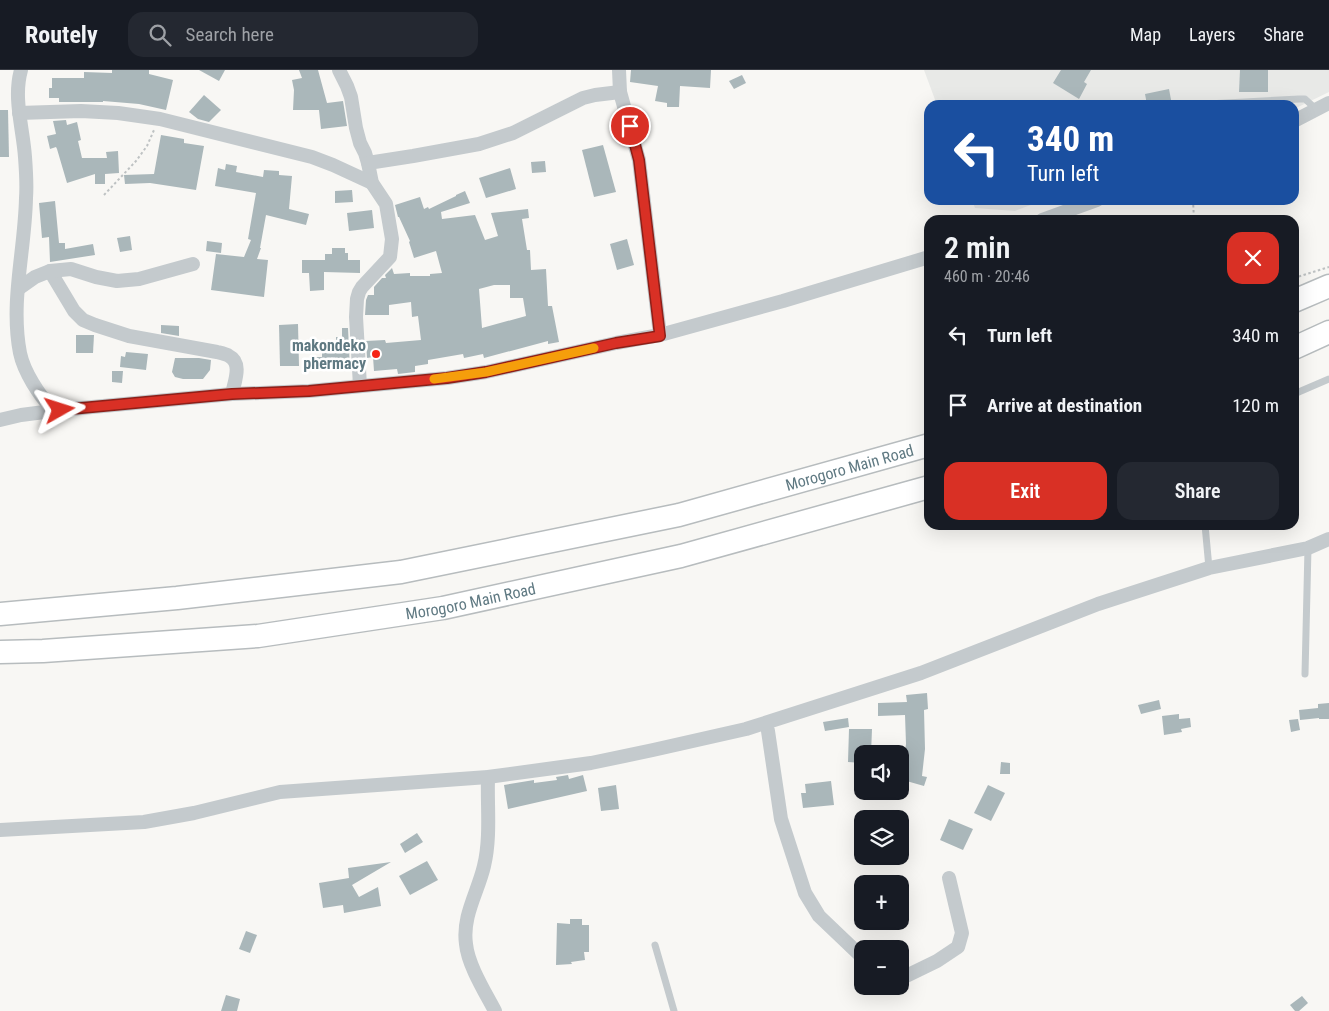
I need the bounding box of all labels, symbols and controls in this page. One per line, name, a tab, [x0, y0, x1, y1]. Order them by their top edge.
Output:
search box	[128, 12, 478, 57]
text: Routely	[25, 21, 98, 49]
icon: search	[146, 21, 174, 49]
text: Search here	[186, 23, 274, 46]
text: Map	[1130, 24, 1161, 45]
text: Layers	[1189, 24, 1236, 45]
text: Share	[1264, 24, 1304, 45]
pin	[609, 105, 651, 147]
icon: arrive	[616, 112, 644, 140]
text: 340 m	[1027, 119, 1114, 160]
icon: left	[944, 120, 1009, 185]
text: Turn left	[1027, 161, 1099, 186]
text: 2 min	[944, 230, 1010, 265]
button: close	[1227, 232, 1279, 284]
text: 460 m · 20:46	[944, 267, 1030, 286]
icon: left	[944, 321, 972, 349]
text: Turn left	[987, 324, 1052, 347]
text: 340 m	[1232, 324, 1279, 347]
place label: makondeko phermacy	[292, 336, 366, 373]
marker: makondeko phermacy	[370, 348, 382, 360]
position arrow	[33, 383, 85, 435]
icon: arrive	[944, 391, 972, 419]
text: Arrive at destination	[987, 394, 1142, 417]
text: 120 m	[1232, 394, 1279, 417]
street label: Morogoro Main Road	[783, 441, 916, 495]
button: Exit	[944, 462, 1107, 520]
button: Share	[1117, 462, 1279, 520]
street label: Morogoro Main Road	[404, 579, 537, 624]
map controls	[854, 745, 909, 995]
button: sound	[854, 745, 909, 800]
button: layers	[854, 810, 909, 865]
button: +	[854, 875, 909, 930]
button: −	[854, 940, 909, 995]

